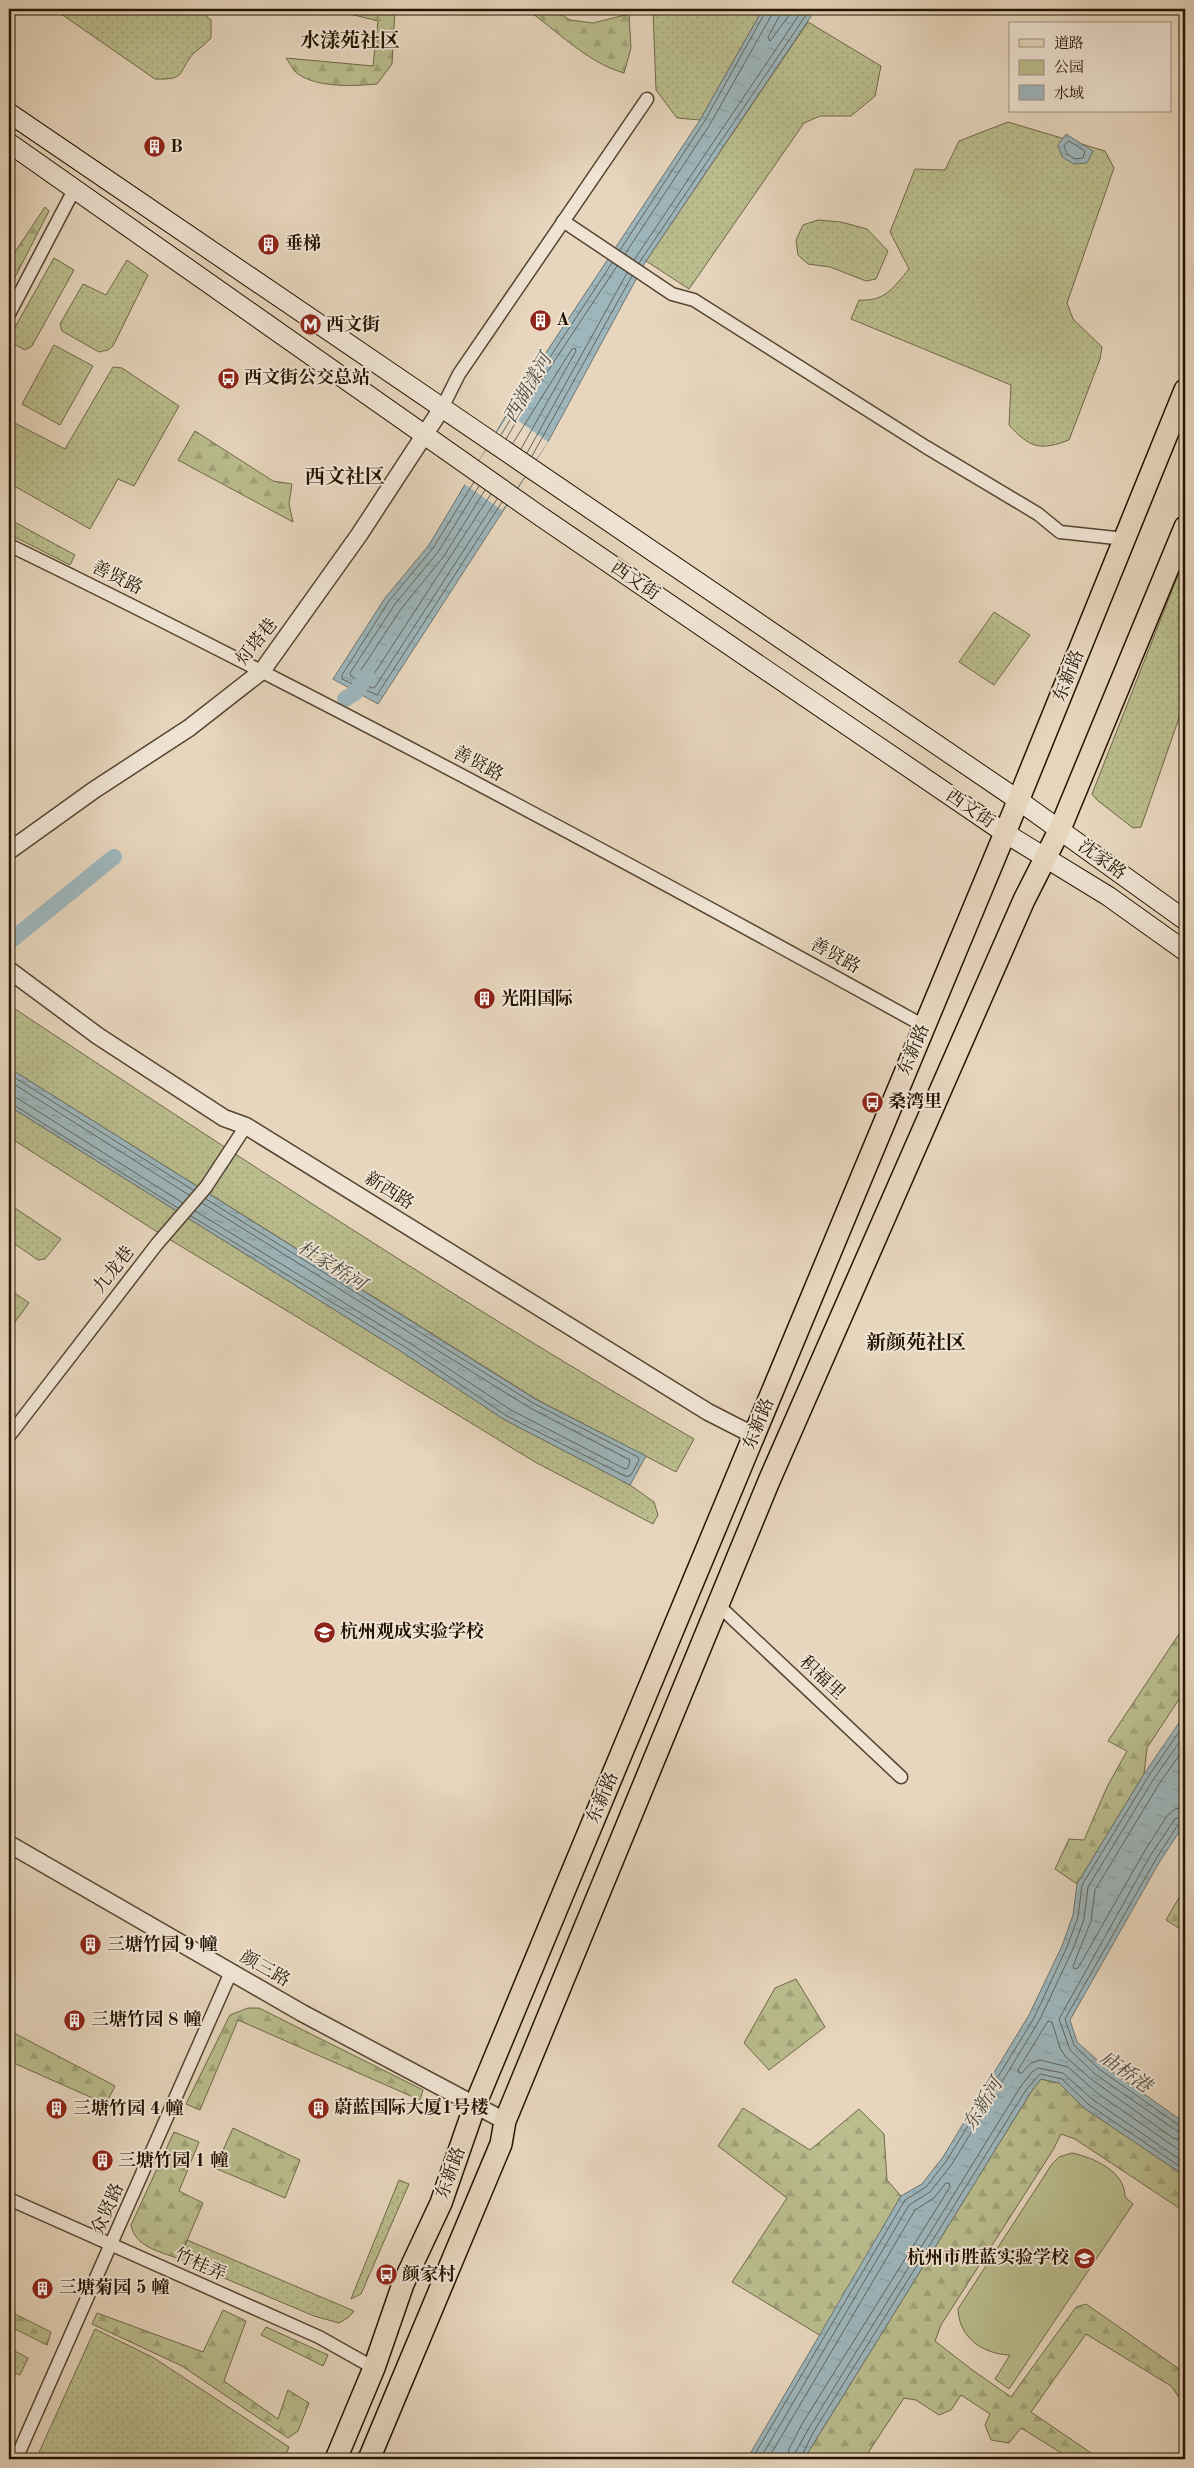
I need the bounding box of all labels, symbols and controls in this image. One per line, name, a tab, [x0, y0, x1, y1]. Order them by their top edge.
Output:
legend	[1009, 22, 1172, 112]
district label: 水漾苑社区	[300, 29, 400, 52]
text: 道路	[1054, 35, 1084, 52]
text: 公园	[1054, 59, 1084, 76]
text: 水域	[1054, 85, 1084, 102]
building icon: B	[142, 135, 166, 159]
place label: B	[170, 138, 183, 156]
building icon: 垂梯	[257, 232, 281, 256]
place label: 垂梯	[285, 233, 321, 253]
building icon: A	[528, 308, 552, 332]
place label: A	[556, 311, 570, 329]
metro station icon: 西文街	[298, 313, 322, 337]
place label: 西文街	[326, 314, 380, 334]
water label: 西湖漾河	[500, 348, 558, 427]
bus stop icon: 西文街公交总站	[216, 366, 240, 390]
place label: 西文街公交总站	[244, 367, 370, 387]
district label: 西文社区	[305, 465, 385, 488]
street label: 善贤路	[89, 556, 146, 598]
street label: 西文街	[608, 557, 664, 604]
street label: 灯塔巷	[231, 614, 281, 669]
street label: 东新路	[1049, 647, 1087, 704]
street label: 善贤路	[450, 742, 507, 785]
street label: 西文街	[943, 785, 999, 832]
street label: 沈家路	[1075, 835, 1130, 883]
street label: 善贤路	[807, 933, 864, 977]
building icon: 光阳国际	[473, 987, 497, 1011]
place label: 光阳国际	[501, 988, 573, 1008]
street label: 东新路	[893, 1021, 933, 1078]
bus stop icon: 桑湾里	[860, 1090, 884, 1114]
place label: 桑湾里	[888, 1091, 942, 1111]
street label: 新西路	[361, 1167, 418, 1213]
water label: 杜家桥河	[294, 1236, 372, 1297]
street label: 九龙巷	[89, 1242, 138, 1297]
district label: 新颜苑社区	[866, 1331, 966, 1354]
street label: 东新路	[739, 1395, 777, 1452]
school or university icon: 杭州观成实验学校	[312, 1620, 336, 1644]
place label: 杭州观成实验学校	[340, 1621, 484, 1641]
street label: 积福里	[796, 1652, 849, 1703]
street label: 东新路	[582, 1769, 622, 1826]
building icon: 三塘竹园 9 幢	[79, 1933, 103, 1957]
place label: 三塘竹园 9 幢	[107, 1934, 218, 1954]
street label: 颜三路	[237, 1946, 294, 1990]
building icon: 三塘竹园 8 幢	[63, 2008, 87, 2032]
place label: 三塘竹园 8 幢	[91, 2009, 202, 2029]
water label: 庙桥港	[1096, 2047, 1157, 2099]
water label: 东新河	[959, 2072, 1009, 2134]
building icon: 蔚蓝国际大厦1号楼	[306, 2096, 330, 2120]
building icon: 三塘竹园 4 幢	[45, 2097, 69, 2121]
place label: 蔚蓝国际大厦1号楼	[334, 2097, 488, 2117]
place label: 三塘竹园 4 幢	[73, 2098, 184, 2118]
street label: 东新路	[431, 2144, 469, 2201]
building icon: 三塘竹园 1 幢	[90, 2149, 114, 2173]
place label: 三塘竹园 1 幢	[118, 2150, 229, 2170]
street label: 众贤路	[87, 2180, 127, 2237]
street label: 竹桂弄	[172, 2244, 229, 2284]
school or university icon: 杭州市胜蓝实验学校	[1073, 2246, 1097, 2270]
place label: 杭州市胜蓝实验学校	[907, 2247, 1069, 2267]
bus stop icon: 颜家村	[374, 2263, 398, 2287]
place label: 颜家村	[402, 2264, 456, 2284]
building icon: 三塘菊园 5 幢	[31, 2276, 55, 2300]
place label: 三塘菊园 5 幢	[59, 2277, 170, 2297]

